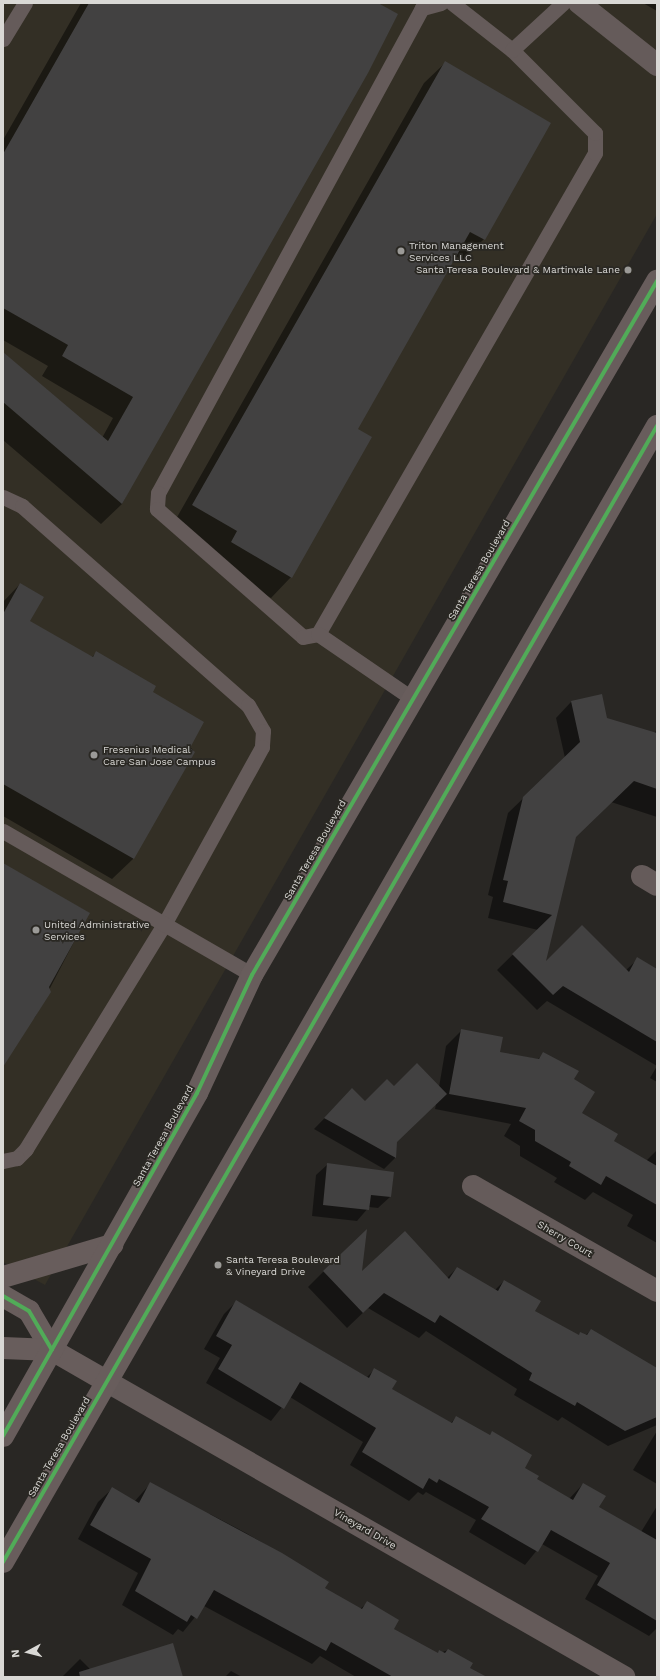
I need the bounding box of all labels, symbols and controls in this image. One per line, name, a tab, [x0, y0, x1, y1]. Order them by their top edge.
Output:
place label: Triton Management Services LLC	[409, 239, 504, 262]
marker: Triton Management Services LLC	[396, 246, 406, 256]
place label: Santa Teresa Boulevard & Martinvale Lane	[415, 264, 620, 276]
marker: Santa Teresa Boulevard & Martinvale Lane	[623, 265, 633, 275]
street label: Santa Teresa Boulevard	[445, 517, 513, 623]
place label: Fresenius Medical Care San Jose Campus	[103, 743, 216, 766]
marker: Fresenius Medical Care San Jose Campus	[88, 749, 100, 761]
street label: Santa Teresa Boulevard	[281, 797, 349, 903]
place label: United Administrative Services	[44, 918, 150, 942]
marker: United Administrative Services	[31, 925, 41, 935]
street label: Santa Teresa Boulevard	[130, 1083, 196, 1189]
street label: Sherry Court	[535, 1218, 595, 1260]
place label: Santa Teresa Boulevard & Vineyard Drive	[226, 1253, 340, 1276]
marker: Santa Teresa Boulevard & Vineyard Drive	[213, 1260, 223, 1270]
street label: Santa Teresa Boulevard	[25, 1394, 93, 1500]
street label: Vineyard Drive	[332, 1506, 398, 1552]
north arrow	[8, 1632, 48, 1672]
text: N	[9, 1649, 23, 1658]

